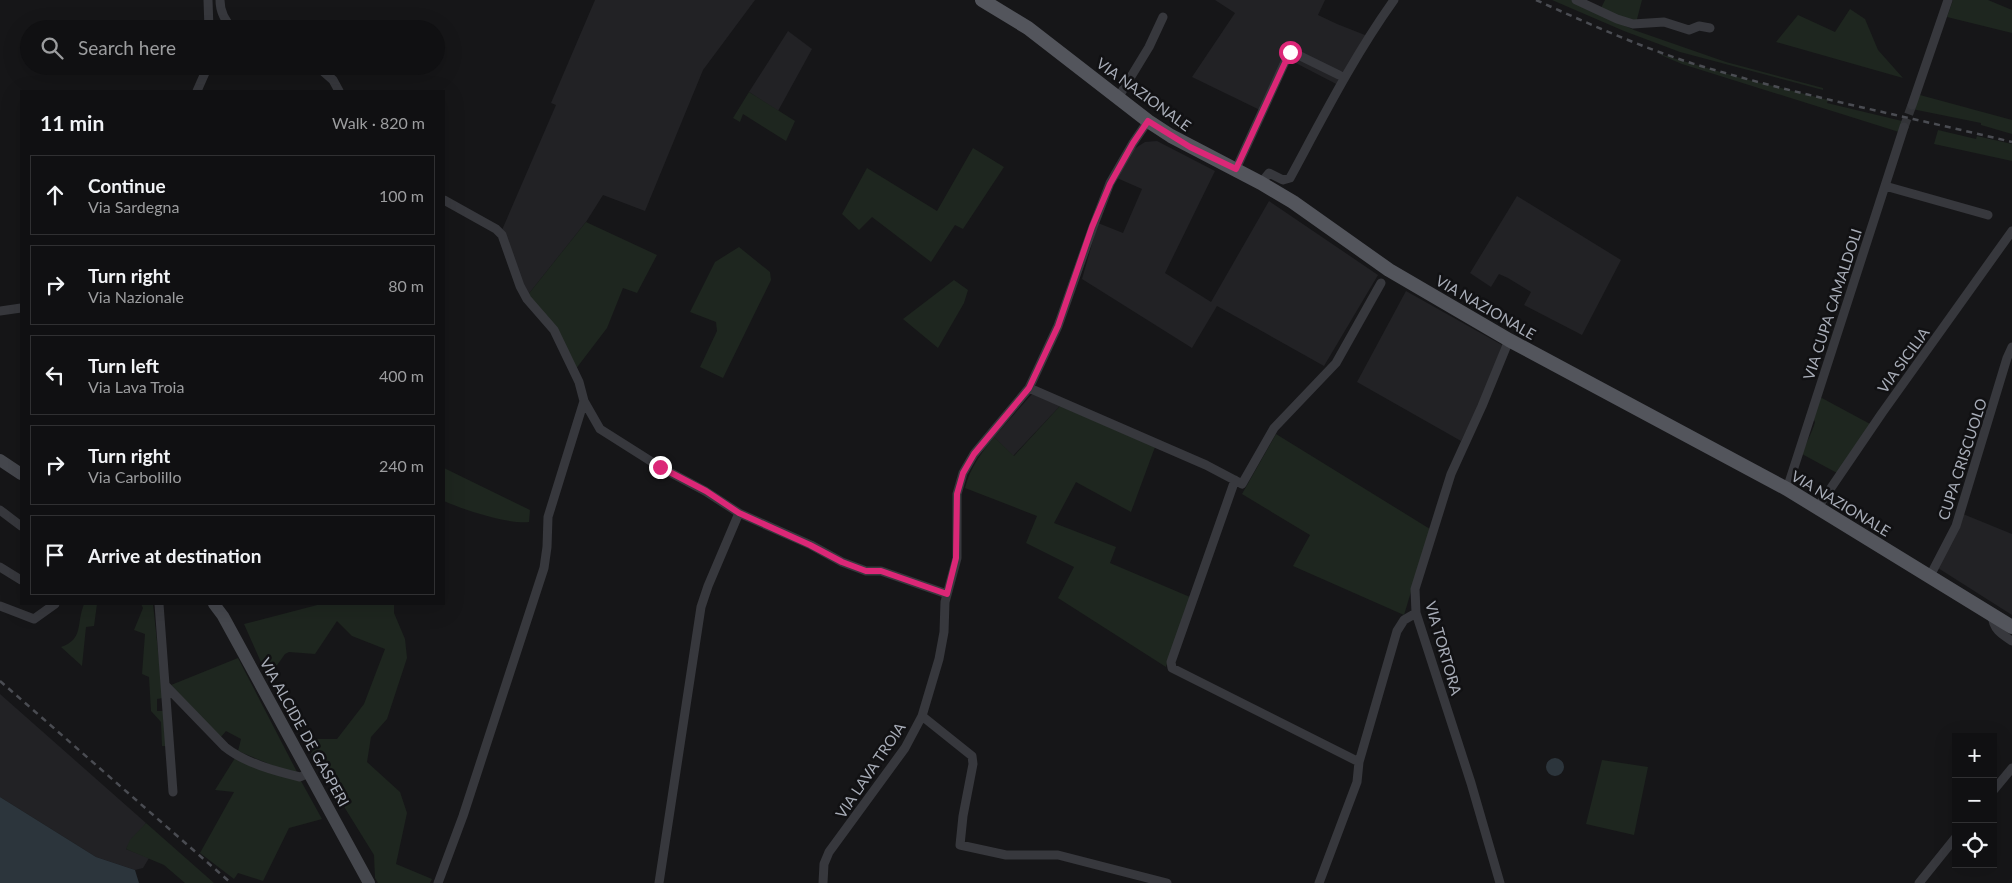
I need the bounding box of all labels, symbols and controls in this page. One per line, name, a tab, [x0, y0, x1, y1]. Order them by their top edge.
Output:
search box	[20, 20, 445, 75]
icon: search	[38, 34, 66, 62]
text: Search here	[78, 36, 176, 59]
route start	[1279, 41, 1302, 64]
street label: VIA NAZIONALE	[1093, 54, 1195, 134]
text: 11 min	[40, 110, 104, 135]
text: Walk · 820 m	[332, 113, 425, 132]
text: Continue	[88, 174, 166, 197]
icon: ahead	[41, 181, 69, 209]
text: 100 m	[379, 186, 424, 205]
text: Via Sardegna	[88, 197, 179, 216]
street label: VIA CUPA CAMALDOLI	[1799, 226, 1865, 382]
text: Turn right	[88, 264, 170, 287]
icon: right	[41, 271, 69, 299]
street label: VIA NAZIONALE	[1433, 271, 1539, 343]
text: 80 m	[388, 276, 424, 295]
text: Via Nazionale	[88, 287, 184, 306]
street label: VIA SICILIA	[1873, 323, 1933, 396]
text: Turn left	[88, 354, 159, 377]
icon: left	[41, 361, 69, 389]
text: 400 m	[379, 366, 424, 385]
text: Via Lava Troia	[88, 377, 184, 396]
street label: CUPA CRISCUOLO	[1934, 396, 1990, 522]
text: Turn right	[88, 444, 170, 467]
icon: right	[41, 451, 69, 479]
text: 240 m	[379, 456, 424, 475]
route end	[649, 456, 672, 479]
street label: VIA NAZIONALE	[1788, 466, 1894, 540]
text: Via Carbolillo	[88, 467, 181, 486]
icon: arrive	[41, 541, 69, 569]
text: Arrive at destination	[88, 544, 261, 567]
street label: VIA TORTORA	[1422, 599, 1466, 698]
street label: VIA ALCIDE DE GASPERI	[257, 655, 353, 809]
street label: VIA LAVA TROIA	[831, 718, 909, 821]
map controls	[1952, 733, 1997, 868]
button: +	[1952, 733, 1997, 778]
button: −	[1952, 778, 1997, 823]
button: locate	[1952, 823, 1997, 868]

